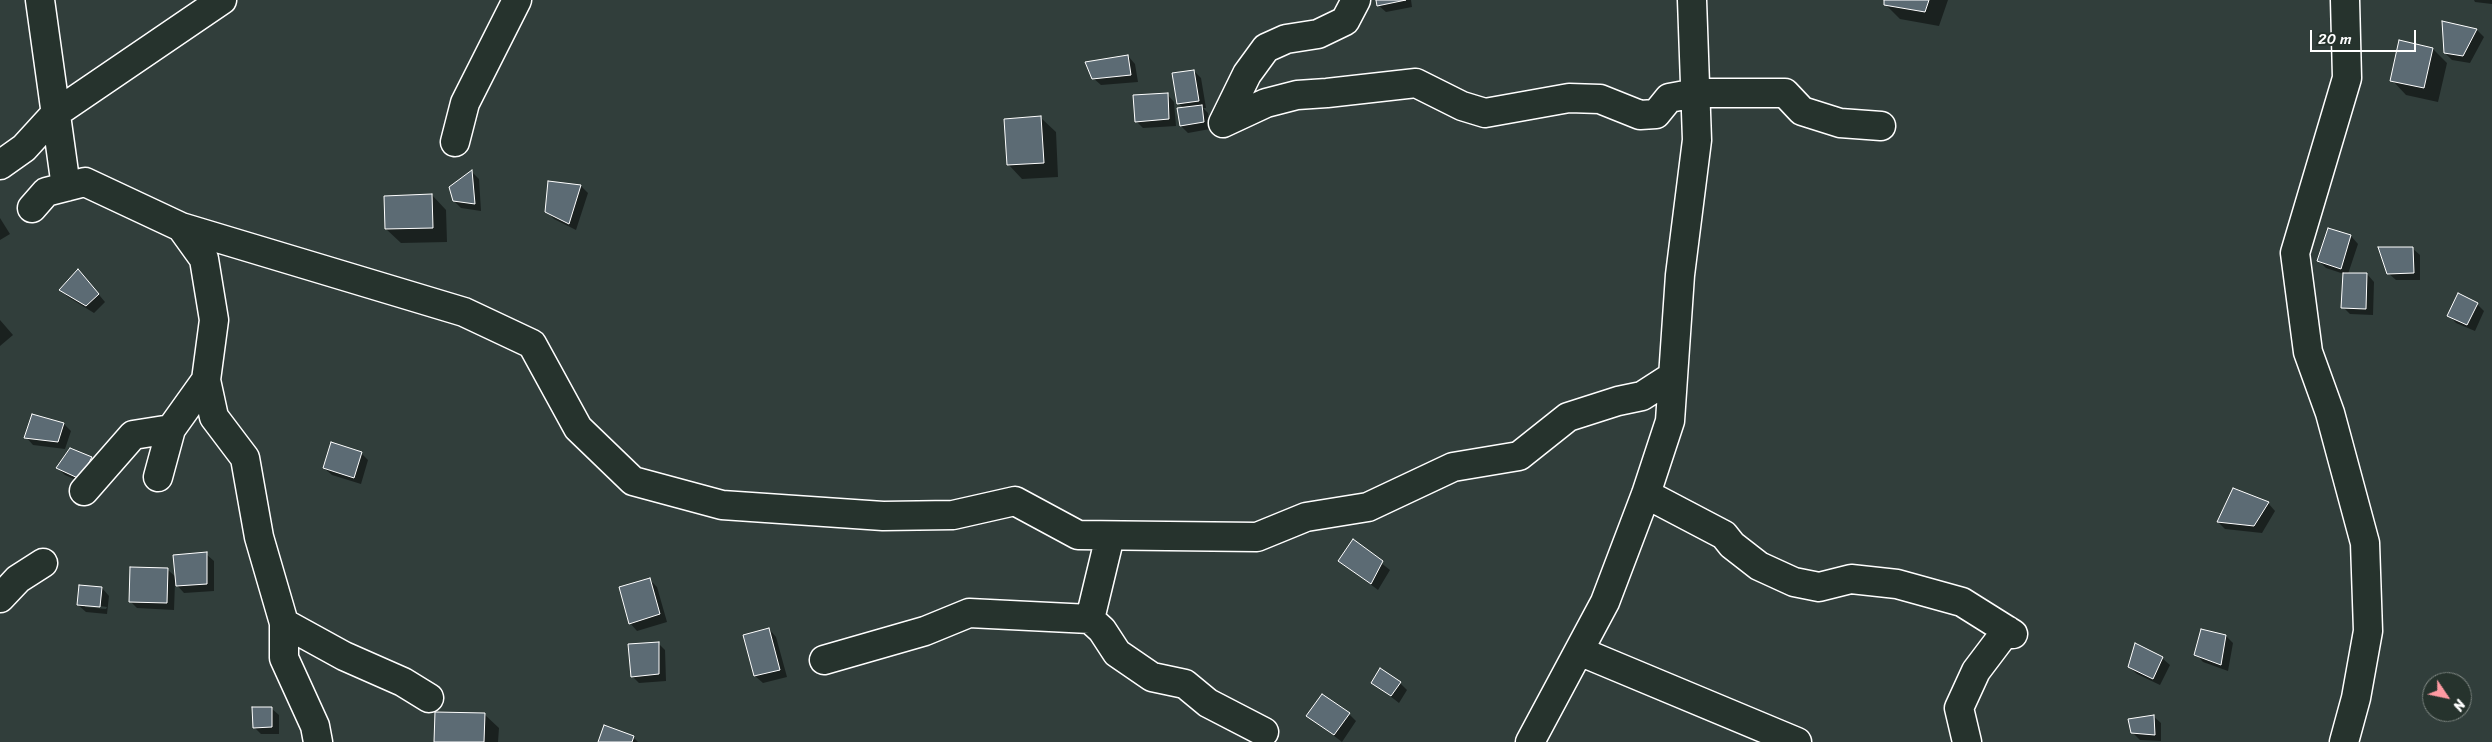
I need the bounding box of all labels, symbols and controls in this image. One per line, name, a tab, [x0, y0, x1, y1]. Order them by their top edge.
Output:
scale bar	[2312, 20, 2418, 52]
text: 20 m	[2318, 26, 2352, 52]
north arrow	[2422, 672, 2472, 722]
text: N	[2446, 694, 2472, 716]

